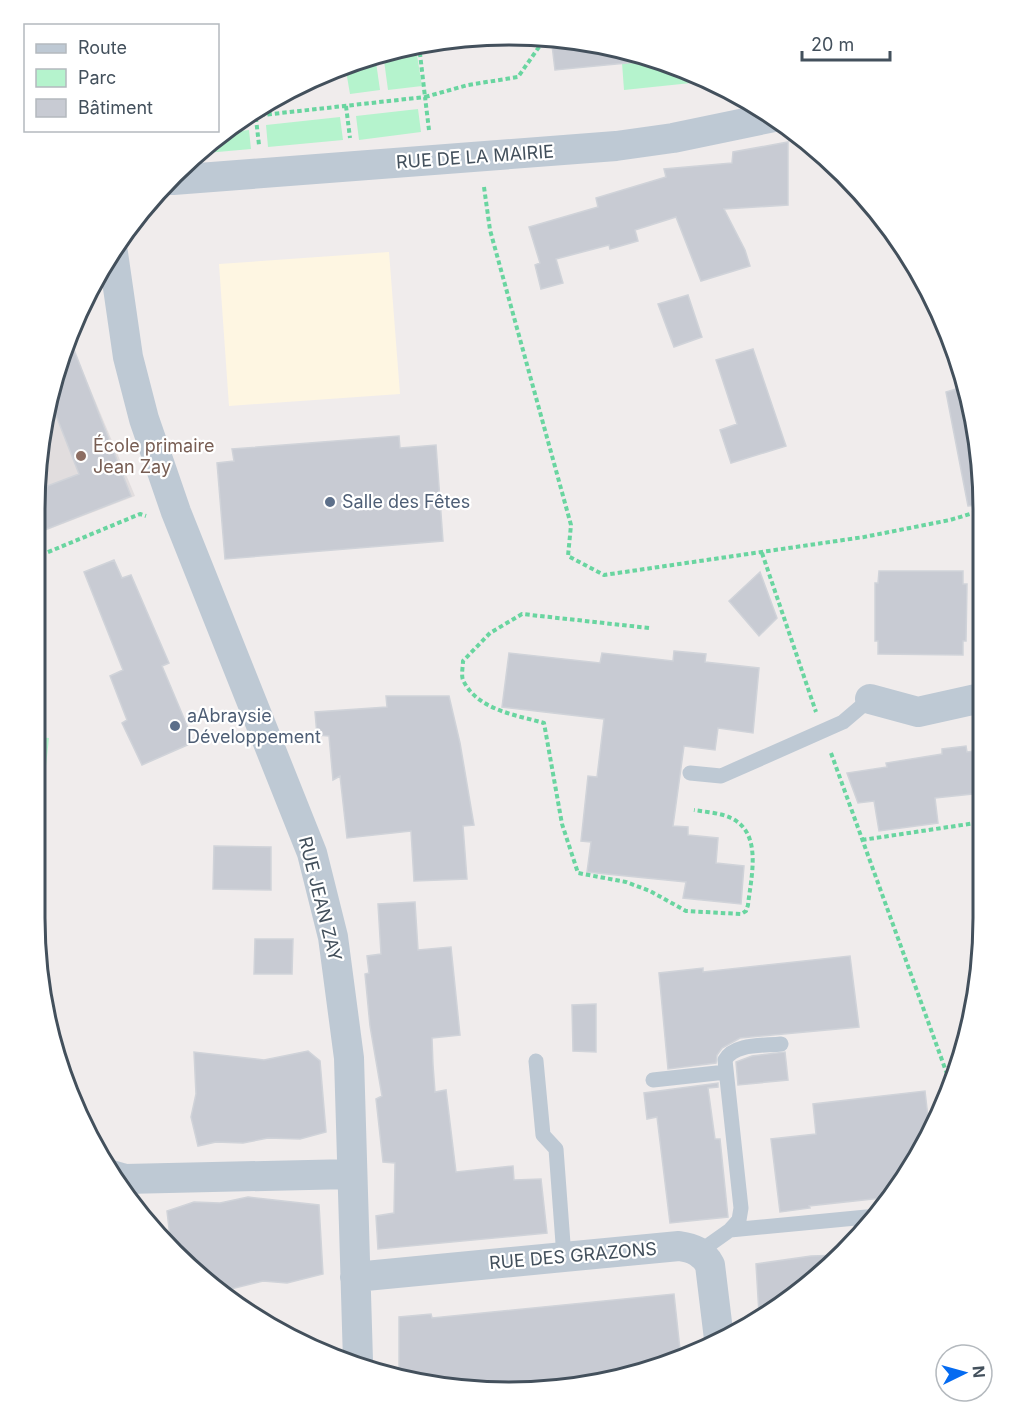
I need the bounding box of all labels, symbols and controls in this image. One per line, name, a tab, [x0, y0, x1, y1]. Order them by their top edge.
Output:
legend	[24, 24, 219, 132]
scale bar	[802, 24, 890, 62]
text: 20 m	[811, 34, 854, 55]
text: Route	[78, 37, 127, 58]
text: Parc	[78, 67, 116, 88]
text: Bâtiment	[78, 97, 153, 118]
street label: RUE DE LA MAIRIE	[395, 141, 555, 172]
place label: École primaire Jean Zay	[93, 434, 214, 477]
marker: École primaire Jean Zay	[74, 449, 88, 463]
place label: Salle des Fêtes	[342, 491, 470, 512]
marker: Salle des Fêtes	[323, 495, 337, 509]
place label: aAbraysie Développement	[187, 705, 321, 747]
marker: aAbraysie Développement	[168, 719, 182, 733]
street label: RUE JEAN ZAY	[295, 834, 346, 963]
street label: RUE DES GRAZONS	[488, 1238, 658, 1273]
north arrow	[934, 1343, 994, 1403]
text: N	[968, 1365, 989, 1379]

